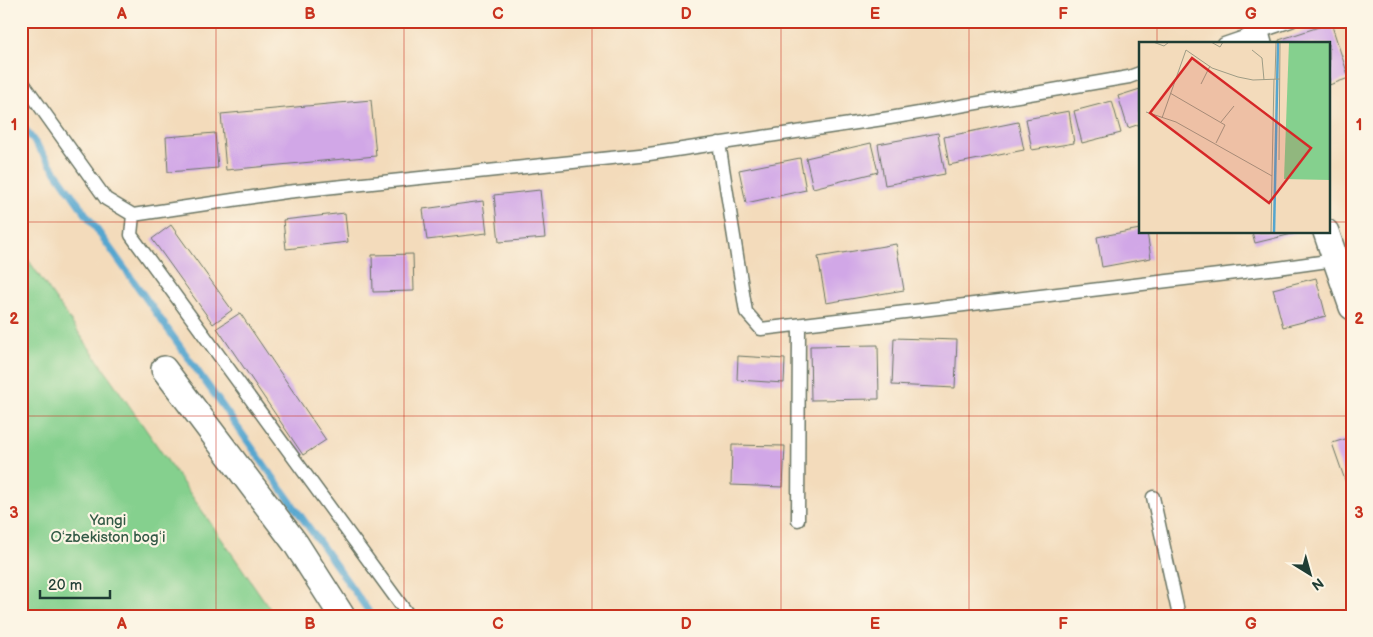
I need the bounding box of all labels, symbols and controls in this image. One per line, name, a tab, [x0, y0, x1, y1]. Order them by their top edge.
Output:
text: A	[116, 5, 127, 24]
text: B	[304, 5, 316, 24]
text: C	[492, 5, 504, 24]
text: D	[680, 5, 692, 24]
text: E	[870, 5, 880, 24]
text: F	[1058, 5, 1068, 24]
text: G	[1245, 5, 1257, 24]
inset map	[1139, 42, 1330, 234]
text: 1	[11, 116, 17, 135]
text: 1	[1356, 116, 1362, 135]
text: 2	[9, 310, 19, 329]
text: 2	[1354, 310, 1364, 329]
text: 3	[9, 504, 19, 523]
text: 3	[1354, 504, 1364, 523]
park label: Yangi Oʻzbekiston bogʻi	[50, 511, 166, 547]
north arrow	[1286, 550, 1336, 600]
scale bar	[40, 567, 110, 599]
text: N	[1308, 574, 1327, 594]
text: 20 m	[48, 576, 82, 595]
text: A	[116, 615, 127, 634]
text: B	[304, 615, 316, 634]
text: C	[492, 615, 504, 634]
text: D	[680, 615, 692, 634]
text: E	[870, 615, 880, 634]
text: F	[1058, 615, 1068, 634]
text: G	[1245, 615, 1257, 634]

